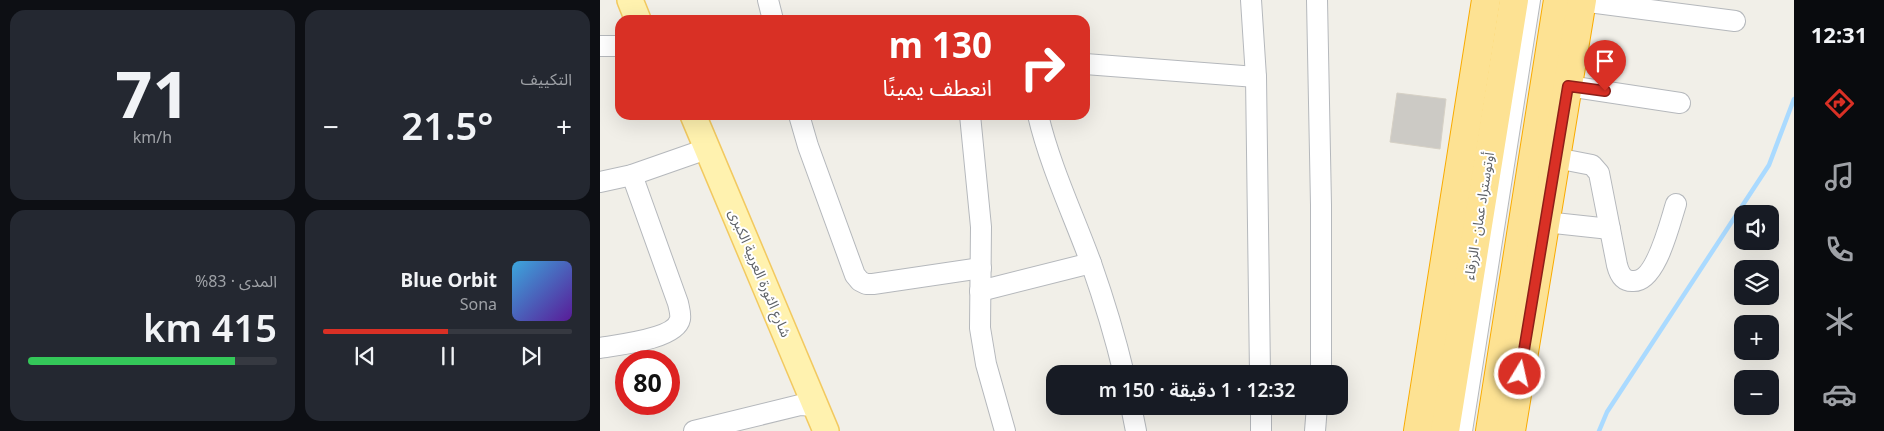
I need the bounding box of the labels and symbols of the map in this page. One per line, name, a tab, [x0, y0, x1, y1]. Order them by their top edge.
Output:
pin	[1584, 40, 1626, 91]
street label: أوتوستراد عمان - الزرقاء	[1459, 150, 1498, 281]
street label: شارع الثورة العربية الكبرى	[723, 206, 796, 341]
position arrow	[1493, 347, 1545, 399]
speed limit sign: 80	[615, 350, 680, 415]

